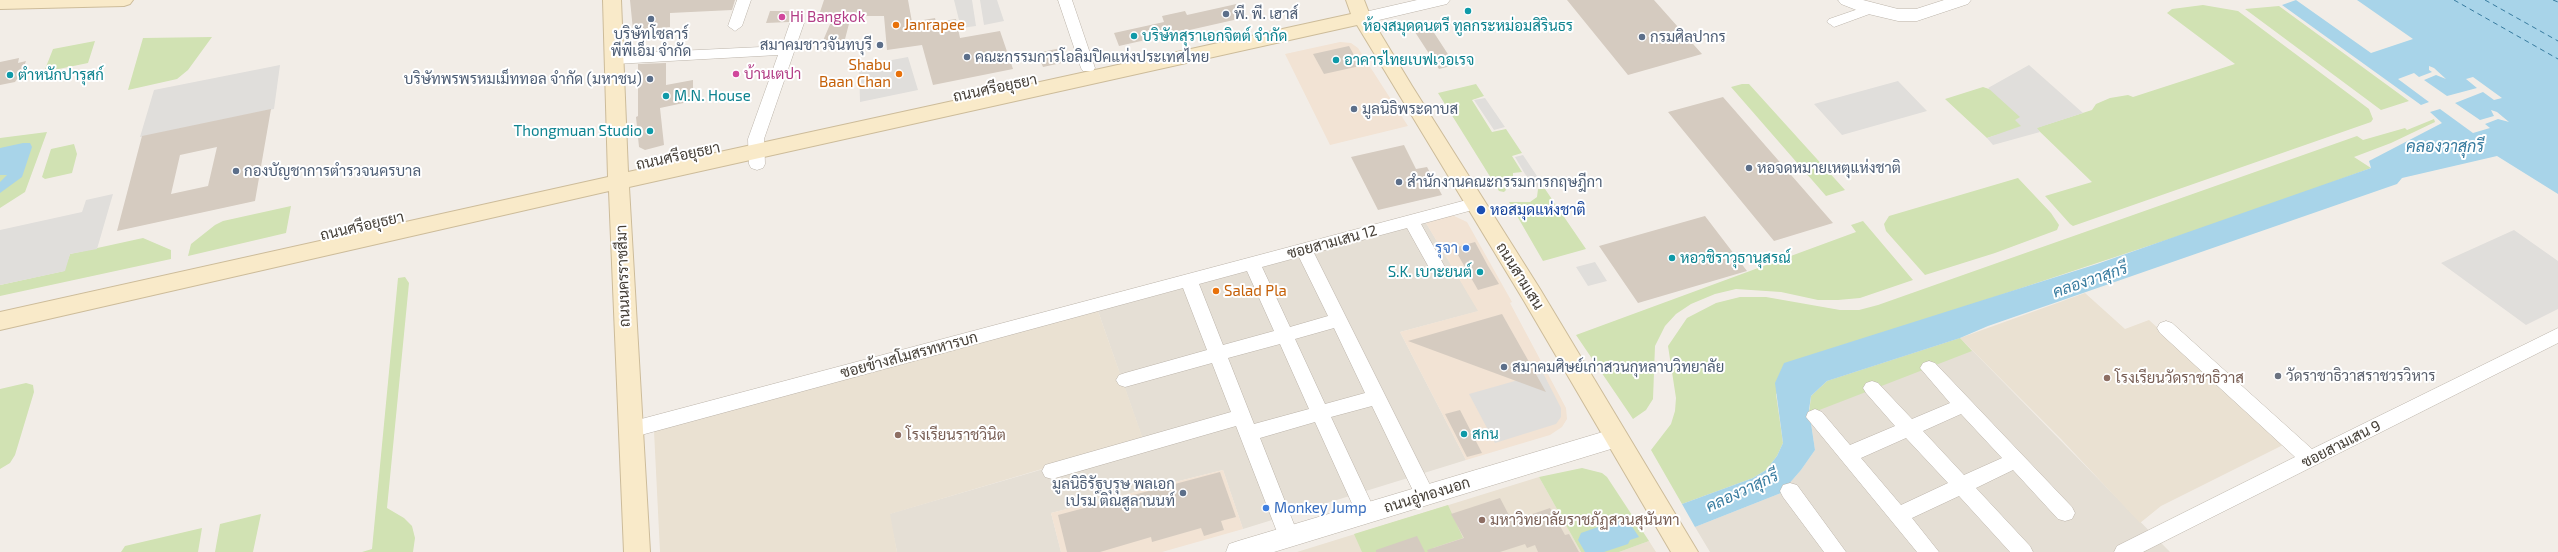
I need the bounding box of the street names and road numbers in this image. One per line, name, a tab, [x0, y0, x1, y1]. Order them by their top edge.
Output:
street label: ถนนศรีอยุธยา	[951, 70, 1039, 106]
street label: ถนนศรีอยุธยา	[634, 138, 722, 174]
street label: ถนนศรีอยุธยา	[318, 208, 406, 244]
street label: ซอยสามเสน 12	[1285, 221, 1379, 263]
street label: ถนนนครราชสีมา	[612, 224, 634, 328]
street label: ถนนสามเสน	[1492, 239, 1548, 313]
street label: ซอยข้างสโมสรทหารบก	[838, 328, 980, 382]
street label: ซอยสามเสน 9	[2298, 416, 2384, 472]
street label: ถนนอู่ทองนอก	[1382, 473, 1472, 517]

